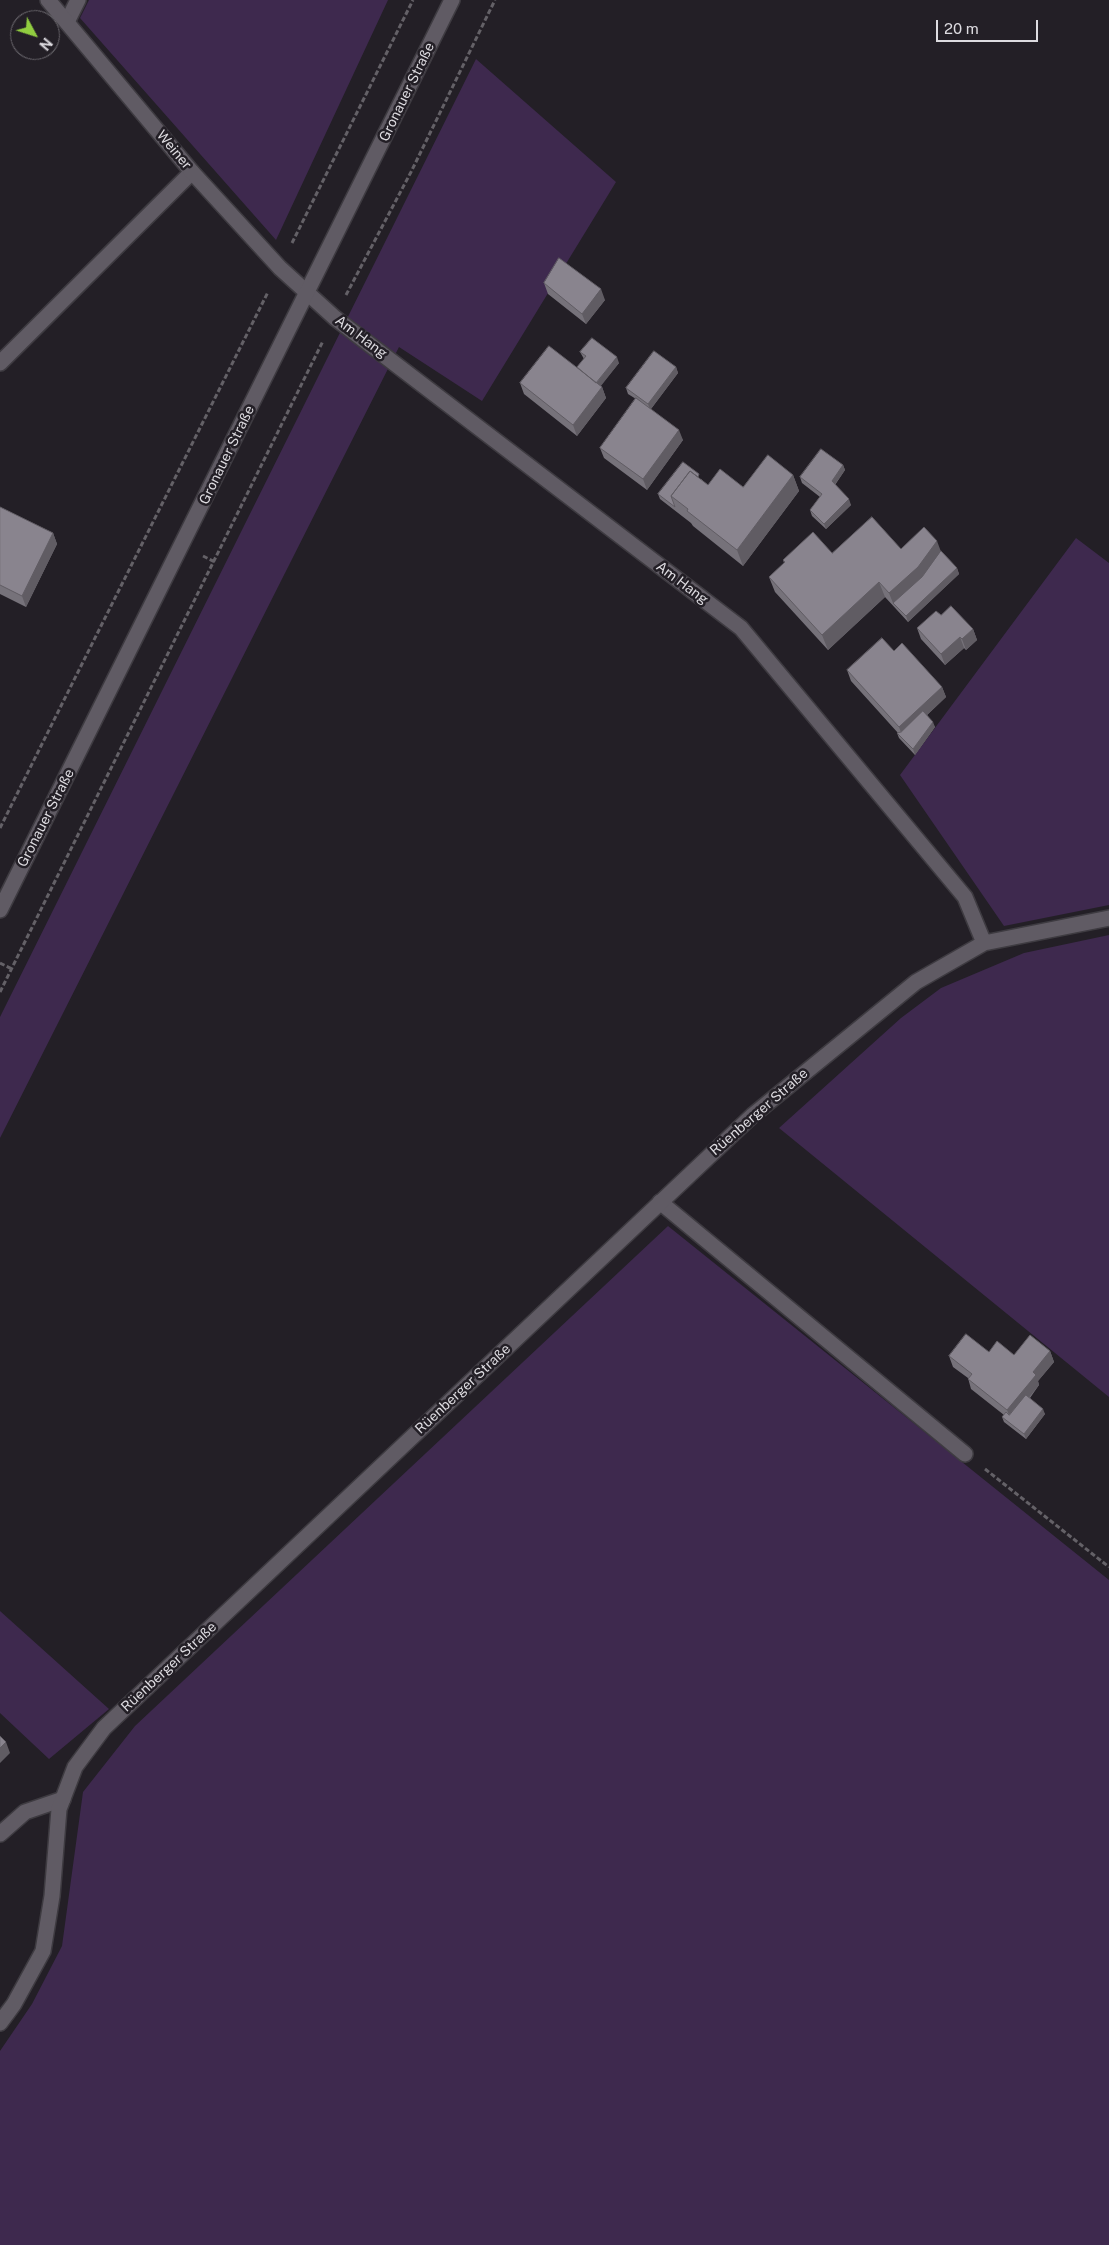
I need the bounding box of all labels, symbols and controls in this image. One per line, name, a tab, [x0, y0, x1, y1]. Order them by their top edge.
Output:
north arrow	[10, 10, 60, 60]
scale bar	[939, 10, 1042, 42]
text: 20 m	[944, 20, 979, 37]
text: N	[36, 35, 55, 53]
street label: Gronauer Straße	[376, 40, 438, 144]
street label: Weiner	[153, 127, 195, 173]
street label: Am Hang	[332, 312, 390, 362]
street label: Gronauer Straße	[196, 403, 258, 507]
street label: Am Hang	[653, 558, 711, 608]
street label: Gronauer Straße	[14, 766, 78, 870]
street label: Rüenberger Straße	[707, 1065, 811, 1159]
street label: Rüenberger Straße	[412, 1341, 514, 1437]
street label: Rüenberger Straße	[118, 1619, 220, 1715]

